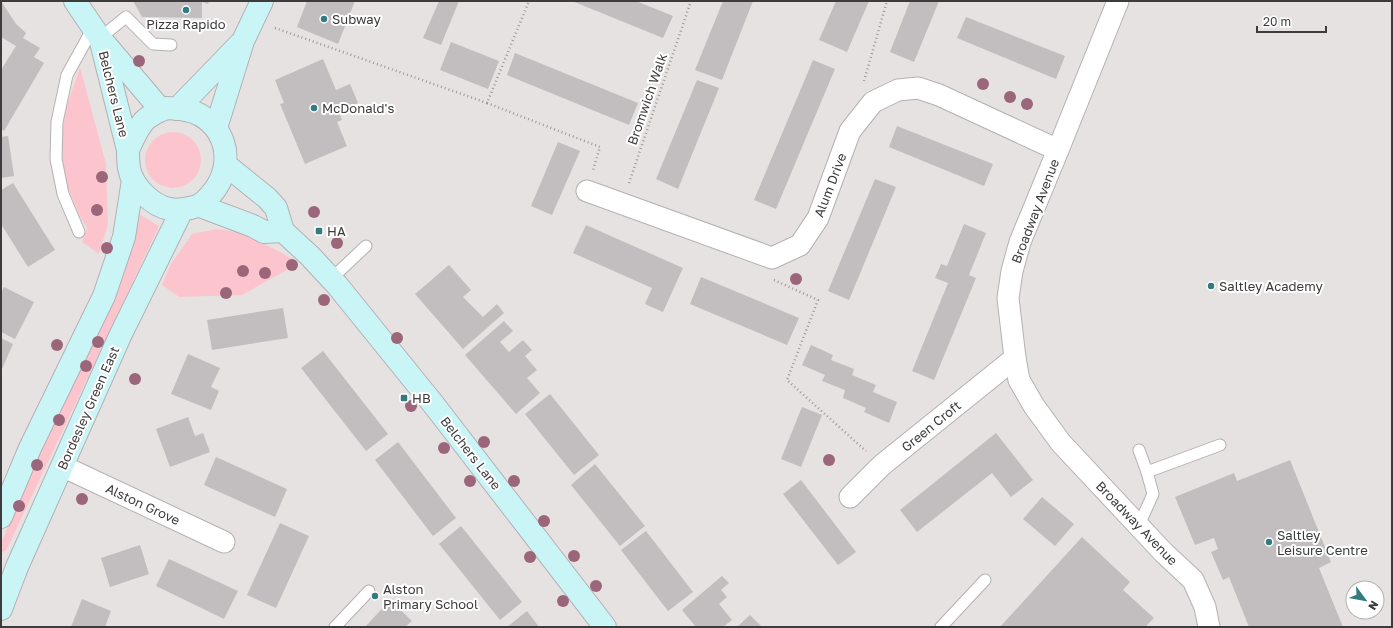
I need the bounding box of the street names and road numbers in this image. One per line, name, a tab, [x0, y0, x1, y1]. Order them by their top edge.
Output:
street label: Belchers Lane	[96, 49, 132, 139]
street label: Bromwich Walk	[624, 50, 670, 147]
street label: Alum Drive	[810, 151, 850, 219]
street label: Broadway Avenue	[1008, 157, 1062, 265]
street label: Bordesley Green East	[54, 344, 122, 472]
street label: Green Croft	[898, 397, 964, 455]
street label: Belchers Lane	[437, 413, 505, 493]
street label: Broadway Avenue	[1093, 478, 1181, 568]
street label: Alston Grove	[103, 480, 183, 528]

